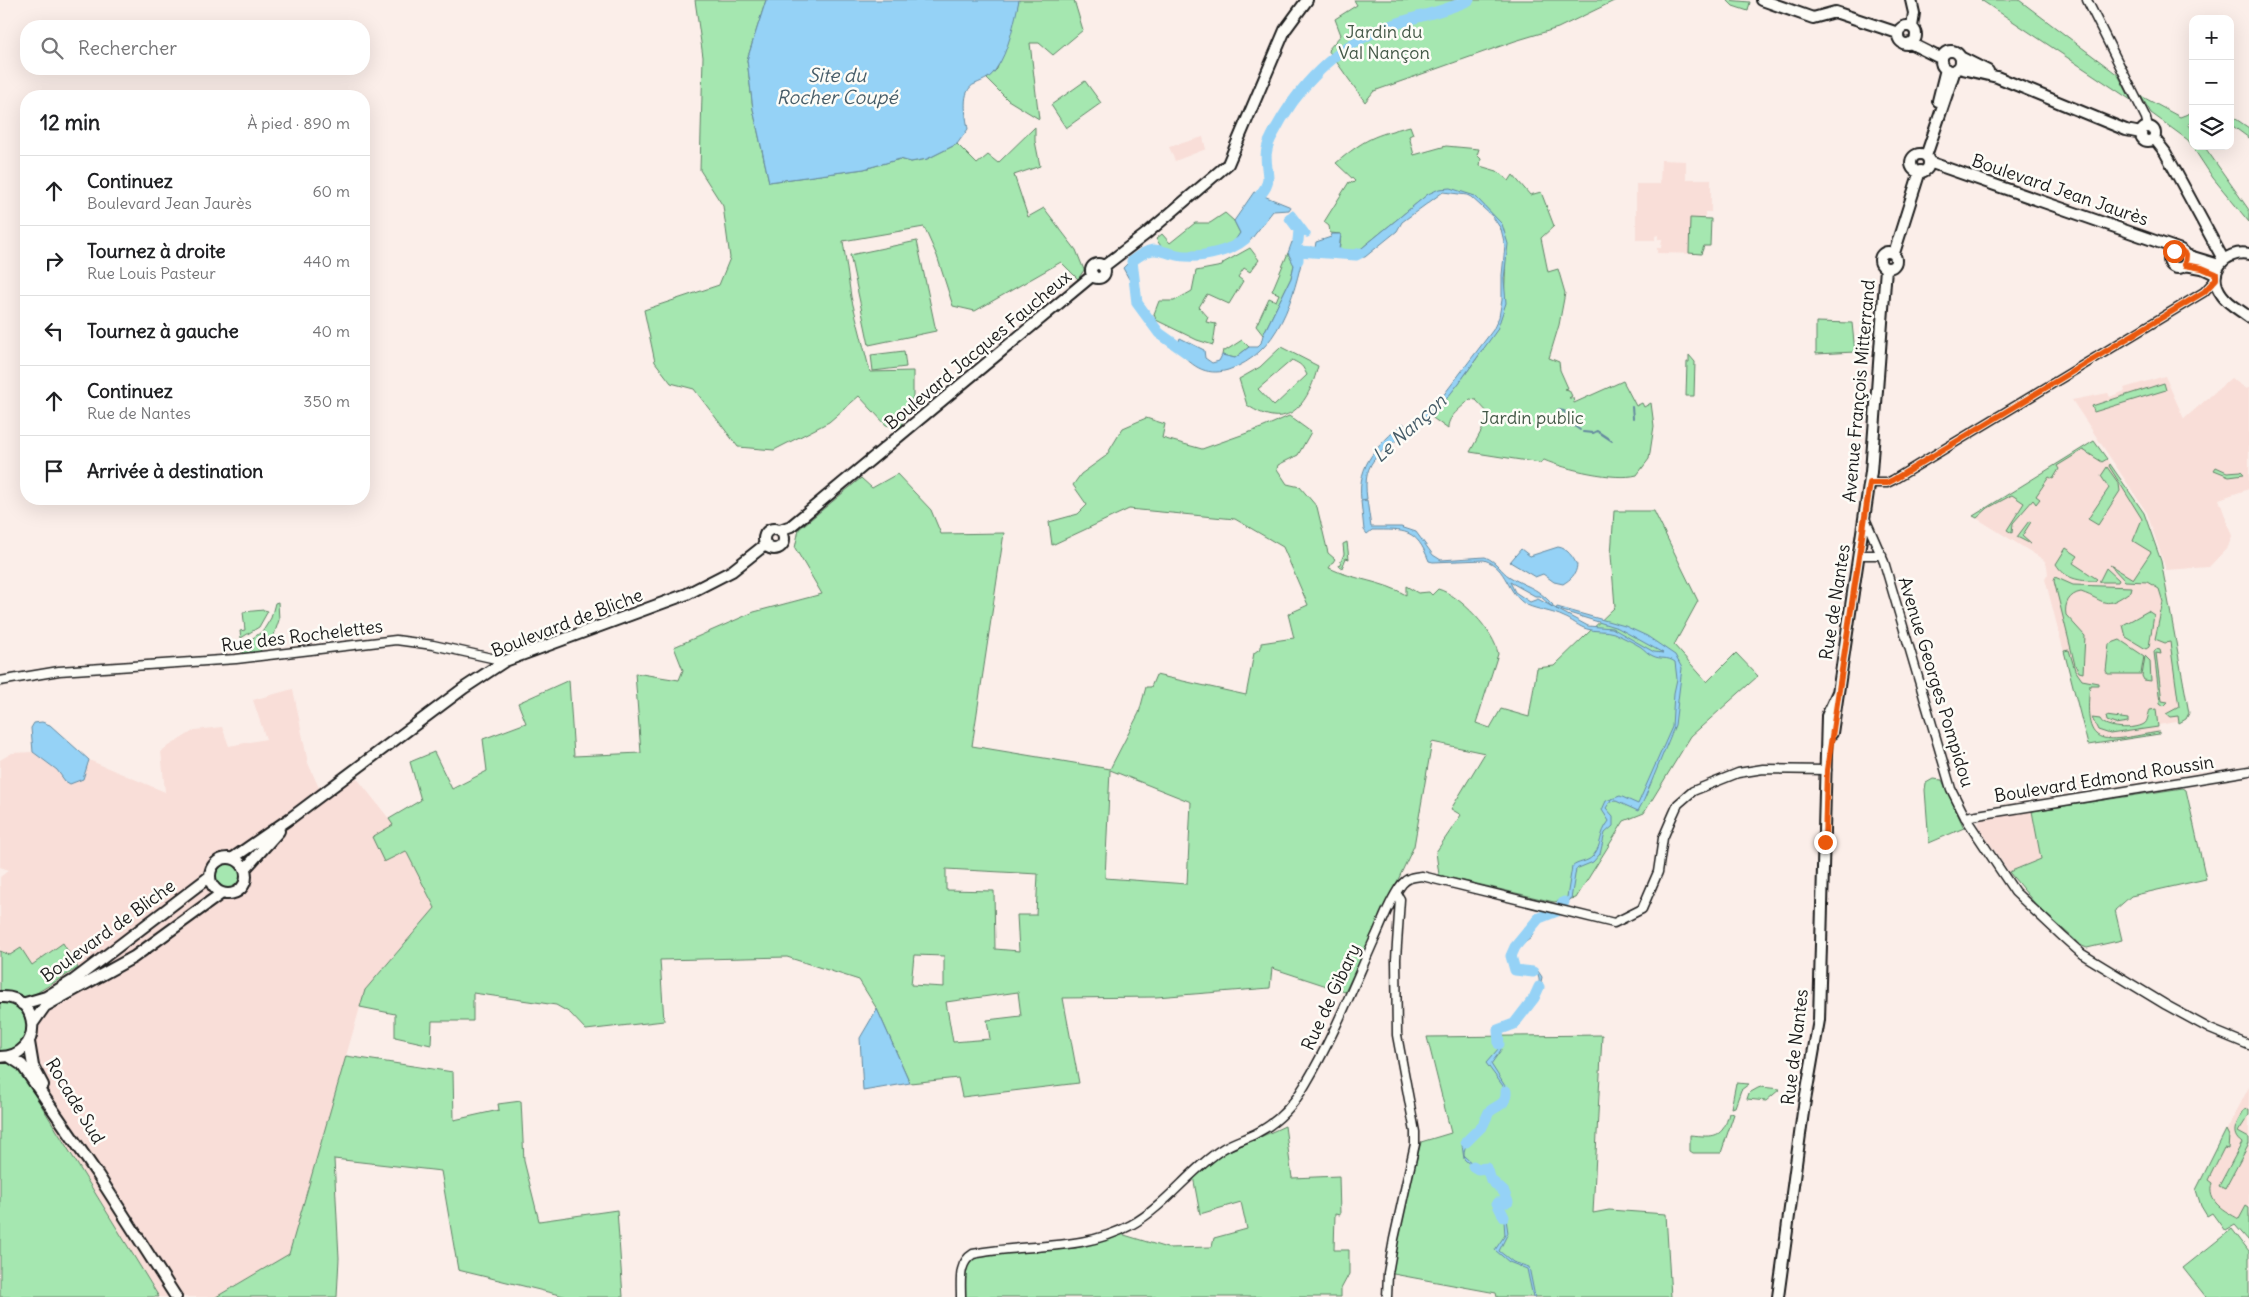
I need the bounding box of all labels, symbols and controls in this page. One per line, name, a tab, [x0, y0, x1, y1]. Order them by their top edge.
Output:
map controls	[2189, 15, 2234, 150]
button: +	[2189, 15, 2234, 60]
search box	[20, 20, 370, 75]
park label: Jardin du Val Nançon	[1338, 20, 1430, 64]
icon: search	[38, 34, 66, 62]
text: Rechercher	[78, 36, 177, 60]
button: −	[2189, 60, 2234, 105]
water label: Site du Rocher Coupé	[777, 63, 899, 109]
button: layers	[2189, 105, 2234, 150]
text: 12 min	[40, 109, 100, 136]
text: À pied · 890 m	[247, 113, 350, 133]
street label: Boulevard Jean Jaurès	[1969, 148, 2152, 231]
text: Continuez	[87, 169, 173, 193]
icon: ahead	[40, 177, 68, 205]
text: 60 m	[312, 181, 350, 201]
text: Boulevard Jean Jaurès	[87, 193, 252, 213]
text: Tournez à droite	[87, 239, 226, 263]
route start	[2163, 240, 2186, 263]
icon: right	[40, 247, 68, 275]
text: 440 m	[303, 251, 350, 271]
text: Rue Louis Pasteur	[87, 263, 216, 283]
street label: Boulevard Jacques Faucheux	[880, 265, 1076, 434]
street label: Avenue François Mitterrand	[1837, 278, 1880, 503]
icon: left	[40, 317, 68, 345]
text: Tournez à gauche	[87, 319, 239, 343]
text: 40 m	[312, 321, 350, 341]
text: Continuez	[87, 379, 173, 403]
icon: ahead	[40, 387, 68, 415]
water label: Le Nançon	[1367, 388, 1451, 467]
text: 350 m	[303, 391, 350, 411]
text: Rue de Nantes	[87, 403, 191, 423]
park label: Jardin public	[1480, 406, 1584, 429]
icon: arrive	[40, 457, 68, 485]
text: Arrivée à destination	[87, 459, 263, 483]
street label: Rue de Nantes	[1814, 542, 1855, 661]
street label: Avenue Georges Pompidou	[1894, 574, 1979, 790]
street label: Boulevard de Bliche	[488, 583, 646, 662]
street label: Rue des Rochelettes	[220, 614, 384, 657]
street label: Boulevard Edmond Roussin	[1993, 750, 2215, 807]
route end	[1814, 831, 1837, 854]
street label: Boulevard de Bliche	[36, 874, 179, 987]
street label: Rue de Gibary	[1296, 940, 1365, 1054]
street label: Rue de Nantes	[1776, 988, 1813, 1106]
street label: Rocade Sud	[41, 1054, 110, 1148]

